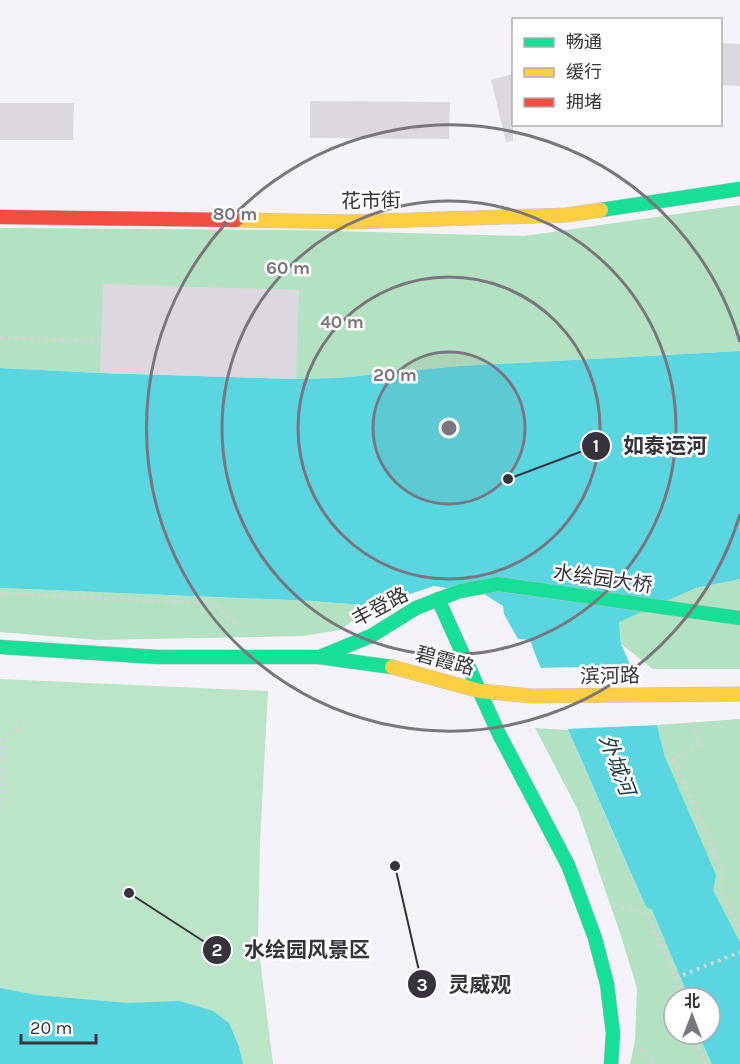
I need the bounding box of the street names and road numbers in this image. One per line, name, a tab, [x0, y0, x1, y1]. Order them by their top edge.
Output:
street label: 花市街	[341, 189, 401, 213]
street label: 水绘园大桥	[552, 561, 654, 597]
street label: 丰登路	[348, 583, 412, 631]
street label: 碧霞路	[413, 642, 477, 680]
street label: 滨河路	[580, 664, 640, 688]

